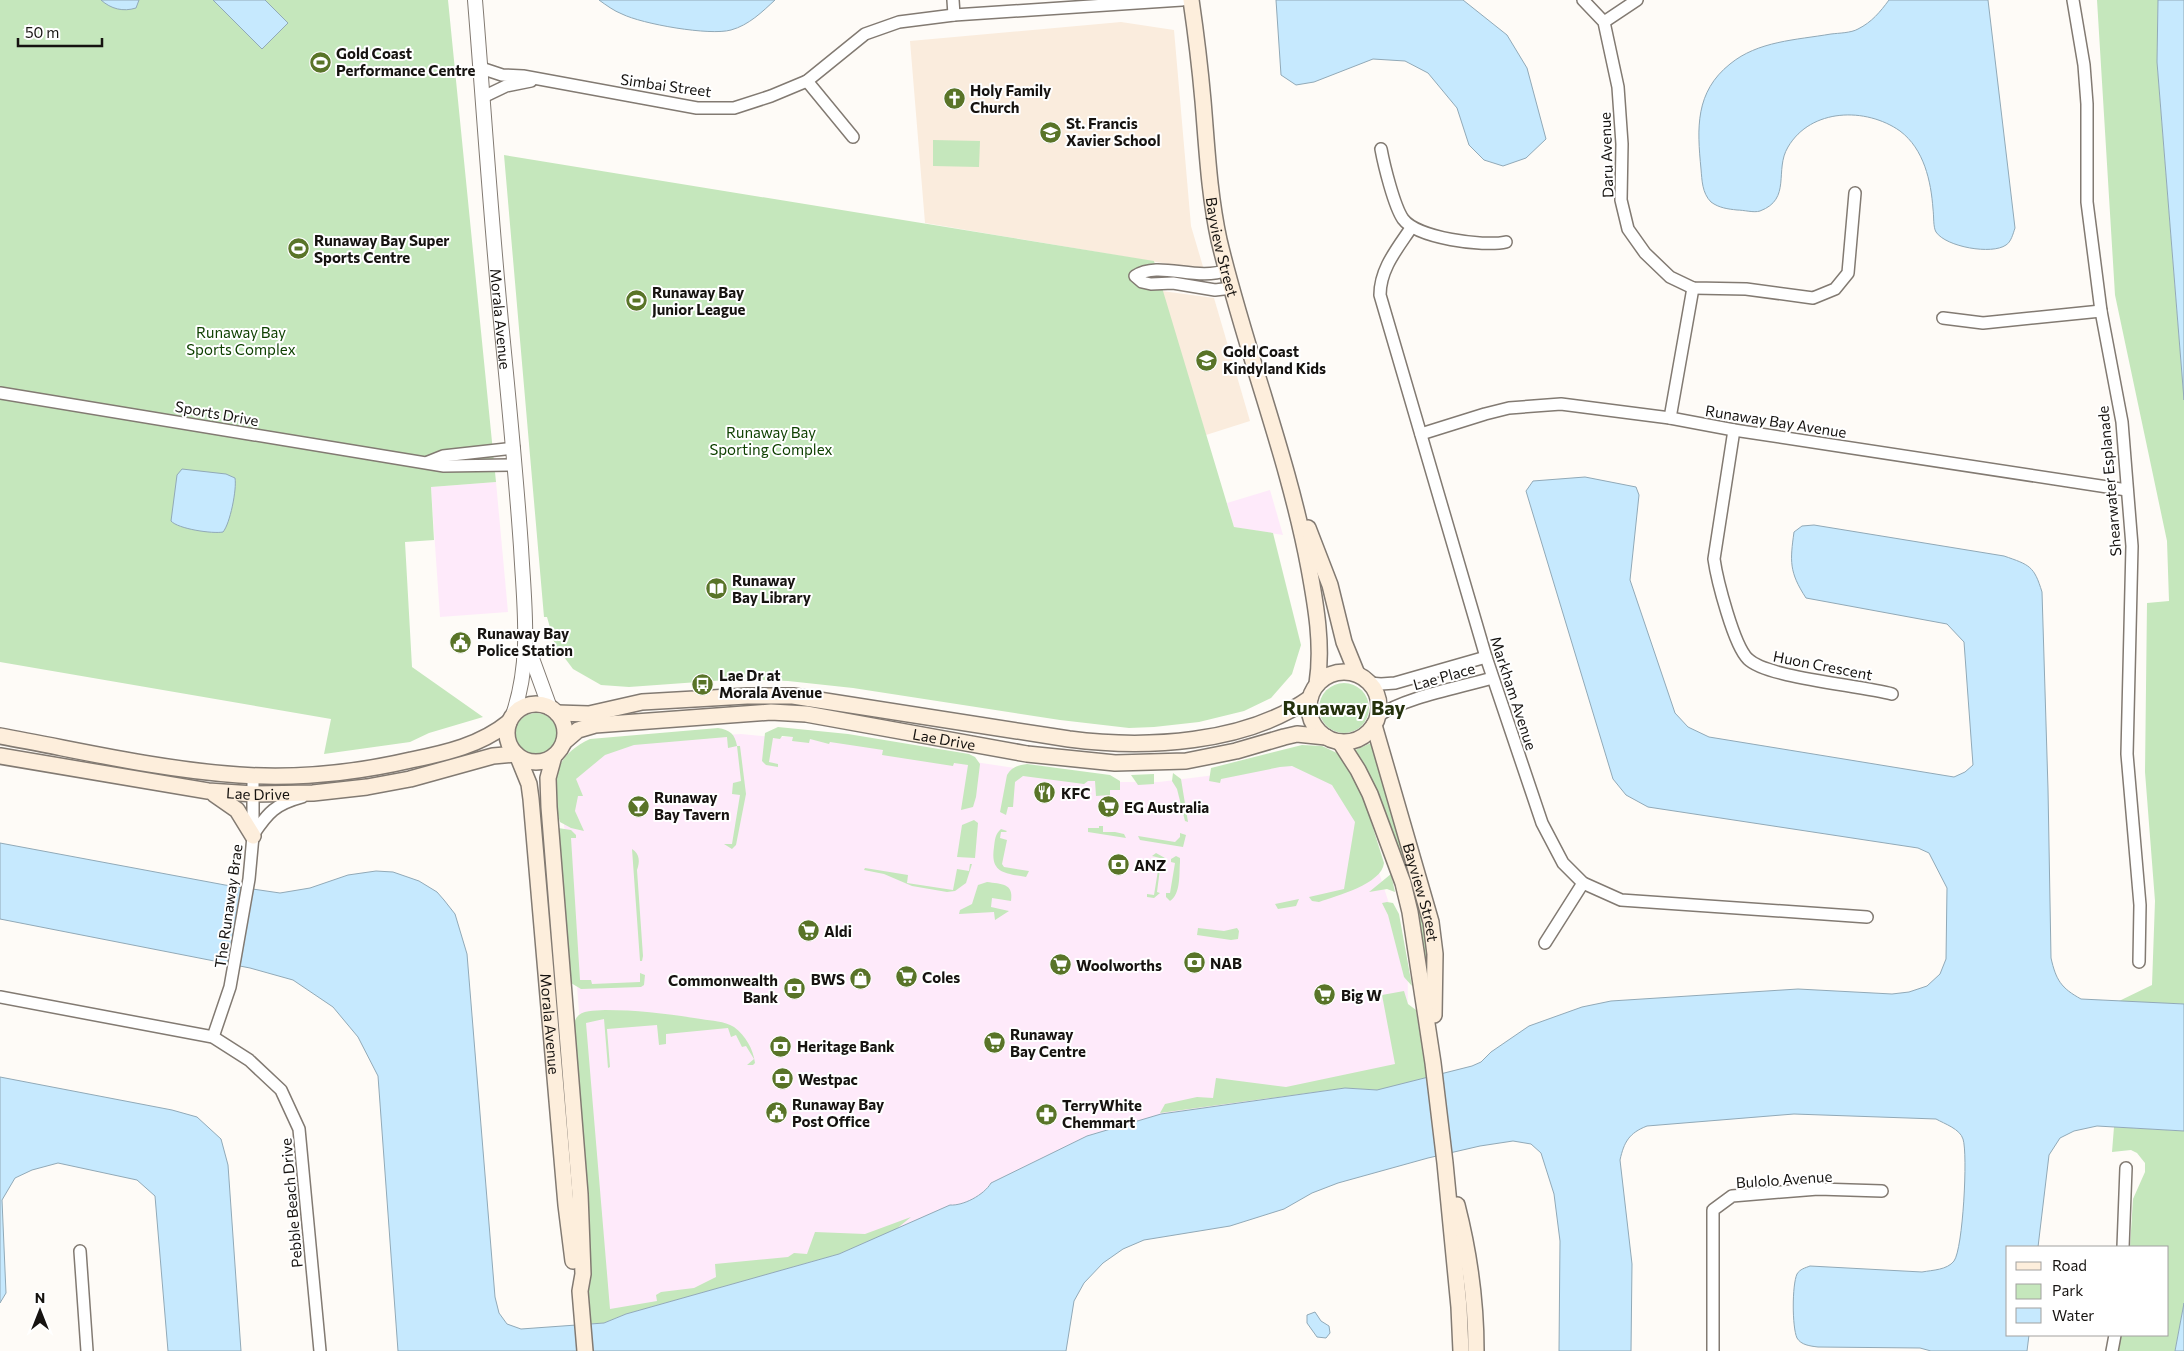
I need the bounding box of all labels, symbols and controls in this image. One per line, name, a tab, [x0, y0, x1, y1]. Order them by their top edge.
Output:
scale bar	[18, 15, 101, 47]
text: 50 m	[25, 23, 59, 41]
place label: Gold Coast Performance Centre	[336, 44, 475, 79]
sports icon: Gold Coast Performance Centre	[308, 50, 332, 74]
street label: Simbai Street	[619, 70, 713, 100]
place label: Holy Family Church	[970, 81, 1052, 116]
church icon: Holy Family Church	[942, 87, 966, 111]
street label: Daru Avenue	[1595, 112, 1616, 198]
place label: St. Francis Xavier School	[1066, 114, 1161, 149]
school or university icon: St. Francis Xavier School	[1038, 120, 1062, 144]
street label: Bayview Street	[1203, 196, 1242, 299]
place label: Runaway Bay Super Sports Centre	[314, 231, 450, 266]
sports icon: Runaway Bay Super Sports Centre	[286, 237, 310, 261]
street label: Morala Avenue	[487, 268, 515, 370]
place label: Runaway Bay Junior League	[652, 283, 746, 318]
sports icon: Runaway Bay Junior League	[624, 289, 648, 313]
park label: Runaway Bay Sports Complex	[186, 323, 296, 358]
place label: Gold Coast Kindyland Kids	[1223, 342, 1326, 377]
school or university icon: Gold Coast Kindyland Kids	[1195, 348, 1219, 372]
street label: Sports Drive	[174, 397, 260, 429]
street label: Runaway Bay Avenue	[1704, 401, 1848, 441]
street label: Shearwater Esplanade	[2093, 405, 2125, 557]
park label: Runaway Bay Sporting Complex	[709, 423, 833, 458]
place label: Runaway Bay Library	[732, 571, 812, 606]
library icon: Runaway Bay Library	[704, 577, 728, 601]
place label: Runaway Bay Police Station	[477, 624, 573, 659]
public building icon: Runaway Bay Police Station	[449, 630, 473, 654]
street label: Markham Avenue	[1487, 634, 1541, 752]
street label: Huon Crescent	[1772, 647, 1874, 683]
street label: Lae Place	[1411, 659, 1477, 693]
place label: Lae Dr at Morala Avenue	[719, 666, 822, 701]
bus stop icon: Lae Dr at Morala Avenue	[691, 672, 715, 696]
district label: Runaway Bay	[1283, 695, 1405, 719]
street label: Lae Drive	[911, 724, 977, 754]
restaurant icon: KFC	[1033, 781, 1057, 805]
street label: Lae Drive	[226, 783, 290, 803]
place label: KFC	[1061, 784, 1090, 802]
place label: Runaway Bay Tavern	[654, 788, 730, 823]
bar icon: Runaway Bay Tavern	[626, 794, 650, 818]
supermarket icon: EG Australia	[1096, 795, 1120, 819]
place label: EG Australia	[1124, 798, 1209, 816]
street label: Bayview Street	[1400, 841, 1442, 943]
street label: The Runaway Brae	[210, 843, 246, 969]
bank icon: ANZ	[1106, 853, 1130, 877]
place label: ANZ	[1134, 856, 1166, 874]
supermarket icon: Aldi	[796, 919, 820, 943]
place label: Aldi	[824, 922, 852, 940]
bank icon: NAB	[1182, 951, 1206, 975]
supermarket icon: Woolworths	[1048, 953, 1072, 977]
place label: NAB	[1210, 954, 1242, 972]
place label: Woolworths	[1076, 956, 1162, 974]
supermarket icon: Coles	[894, 965, 918, 989]
shop icon: BWS	[849, 967, 873, 991]
place label: Coles	[922, 968, 960, 986]
place label: BWS	[811, 970, 845, 988]
place label: Commonwealth Bank	[668, 971, 778, 1006]
street label: Morala Avenue	[537, 972, 564, 1075]
bank icon: Commonwealth Bank	[782, 977, 806, 1001]
supermarket icon: Big W	[1313, 983, 1337, 1007]
place label: Big W	[1341, 986, 1382, 1004]
place label: Runaway Bay Centre	[1010, 1025, 1086, 1060]
supermarket icon: Runaway Bay Centre	[982, 1031, 1006, 1055]
bank icon: Heritage Bank	[769, 1034, 793, 1058]
place label: Heritage Bank	[797, 1037, 895, 1055]
bank icon: Westpac	[770, 1067, 794, 1091]
place label: Westpac	[798, 1070, 858, 1088]
place label: Runaway Bay Post Office	[792, 1095, 885, 1130]
place label: TerryWhite Chemmart	[1062, 1096, 1142, 1131]
public building icon: Runaway Bay Post Office	[764, 1101, 788, 1125]
pharmacy icon: TerryWhite Chemmart	[1034, 1102, 1058, 1126]
street label: Pebble Beach Drive	[276, 1137, 306, 1269]
street label: Bulolo Avenue	[1735, 1167, 1833, 1191]
legend	[2006, 1246, 2169, 1336]
text: Road	[2052, 1256, 2087, 1274]
text: Park	[2052, 1281, 2083, 1299]
north arrow	[15, 1286, 65, 1336]
text: N	[35, 1289, 45, 1306]
text: Water	[2052, 1306, 2094, 1324]

